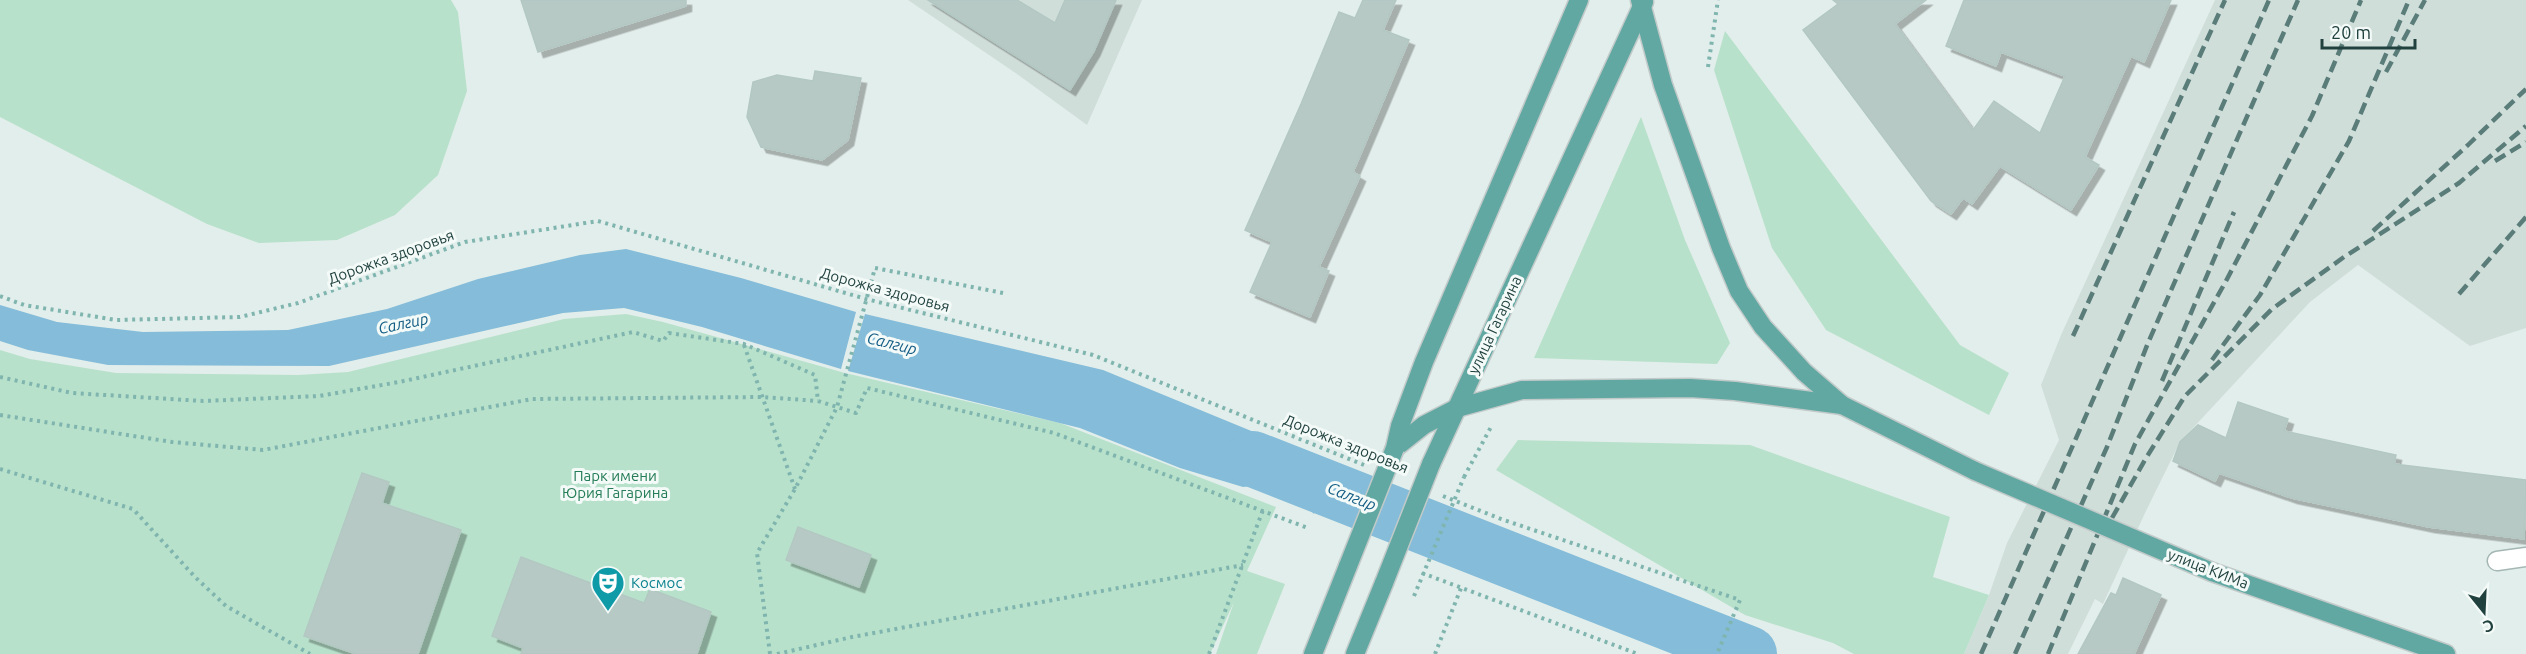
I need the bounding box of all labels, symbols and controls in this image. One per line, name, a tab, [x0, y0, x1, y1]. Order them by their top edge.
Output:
scale bar	[2322, 12, 2415, 50]
text: 20 m	[2331, 22, 2371, 42]
street label: Дорожка здоровья	[325, 226, 456, 287]
street label: Дорожка здоровья	[819, 264, 952, 315]
street label: улица Гагарина	[1464, 273, 1525, 377]
water label: Салгир	[376, 309, 430, 337]
water label: Салгир	[865, 328, 919, 358]
street label: Дорожка здоровья	[1281, 411, 1411, 476]
park label: Парк имени Юрия Гагарина	[562, 467, 668, 501]
water label: Салгир	[1325, 478, 1379, 514]
street label: улица КИМа	[2165, 545, 2251, 592]
theatre icon: Космос	[590, 565, 626, 612]
place label: Космос	[631, 574, 682, 591]
north arrow	[2454, 582, 2514, 642]
text: С	[2481, 616, 2496, 636]

